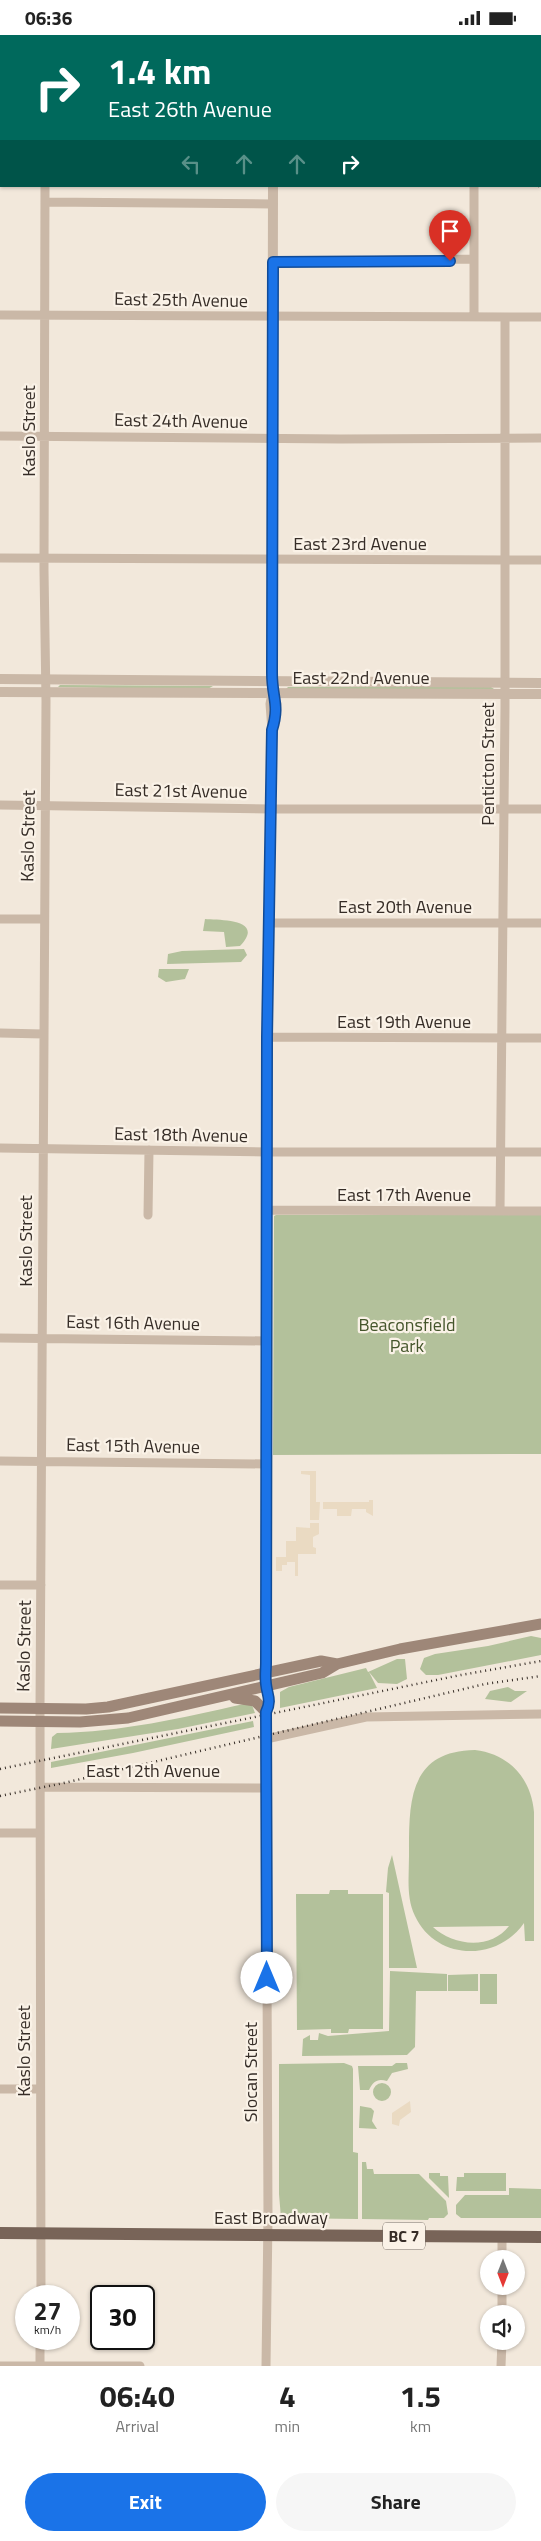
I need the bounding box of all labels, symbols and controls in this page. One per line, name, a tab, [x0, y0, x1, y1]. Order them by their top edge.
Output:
text: 06:36	[25, 3, 72, 32]
text: 1.4 km	[108, 44, 211, 98]
icon: right	[25, 55, 90, 120]
text: East 26th Avenue	[108, 92, 272, 126]
icon: left	[177, 150, 205, 178]
icon: ahead	[230, 150, 258, 178]
icon: ahead	[283, 150, 311, 178]
icon: right	[336, 150, 364, 178]
pin	[429, 210, 471, 261]
icon: arrive	[436, 217, 464, 245]
street label: East 25th Avenue	[114, 285, 248, 314]
street label: Kaslo Street	[15, 384, 42, 477]
street label: East 24th Avenue	[114, 406, 248, 435]
street label: East 23rd Avenue	[293, 530, 427, 557]
street label: East 22nd Avenue	[292, 664, 430, 691]
street label: Penticton Street	[474, 702, 501, 826]
street label: East 21st Avenue	[114, 776, 248, 805]
street label: Kaslo Street	[13, 789, 42, 882]
street label: East 20th Avenue	[338, 893, 472, 920]
street label: East 19th Avenue	[337, 1008, 471, 1035]
street label: East 18th Avenue	[114, 1120, 248, 1149]
street label: East 17th Avenue	[337, 1181, 471, 1208]
street label: Kaslo Street	[12, 1194, 39, 1287]
street label: East 16th Avenue	[66, 1308, 200, 1337]
park label: Beaconsfield Park	[358, 1311, 456, 1359]
street label: East 15th Avenue	[66, 1431, 200, 1460]
street label: Kaslo Street	[9, 1599, 38, 1692]
street label: East 12th Avenue	[86, 1757, 220, 1784]
position arrow	[240, 1951, 292, 2003]
street label: Kaslo Street	[10, 2004, 37, 2097]
street label: Slocan Street	[237, 2021, 264, 2122]
street label: East Broadway	[214, 2204, 328, 2231]
road number: BC 7	[383, 2223, 425, 2249]
north arrow	[480, 2250, 525, 2295]
map controls	[480, 2250, 525, 2350]
speed limit sign: 30	[90, 2285, 155, 2350]
text: 27	[33, 2292, 62, 2330]
button: sound	[480, 2305, 525, 2350]
text: km/h	[34, 2320, 61, 2339]
text: 06:40	[100, 2373, 175, 2419]
text: 4	[279, 2373, 296, 2419]
text: 1.5	[400, 2373, 441, 2419]
text: Arrival	[116, 2414, 159, 2438]
text: min	[275, 2414, 300, 2438]
text: km	[410, 2414, 431, 2438]
button: Exit	[25, 2473, 266, 2531]
button: Share	[276, 2473, 516, 2531]

